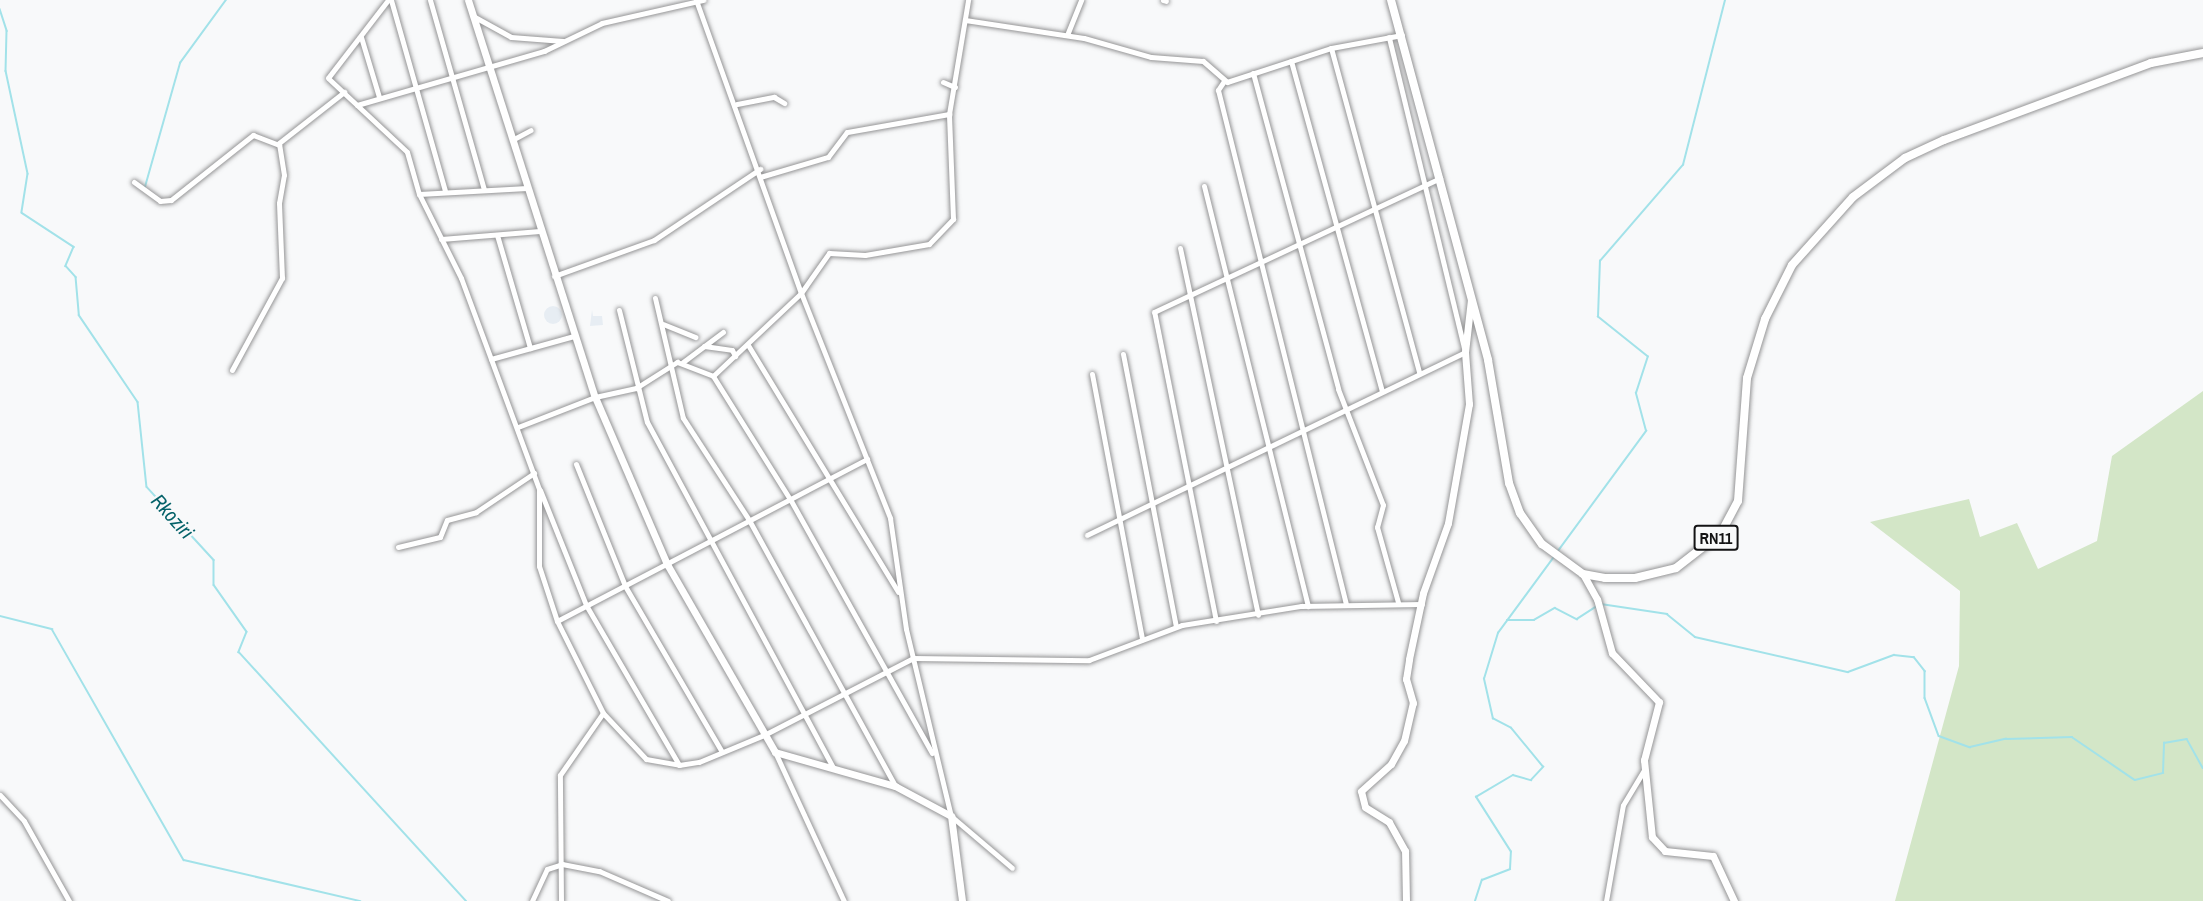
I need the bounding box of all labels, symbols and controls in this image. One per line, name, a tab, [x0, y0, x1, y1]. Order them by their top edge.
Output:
water label: Rkoziri	[147, 489, 199, 543]
road number: RN11	[1694, 525, 1738, 551]

